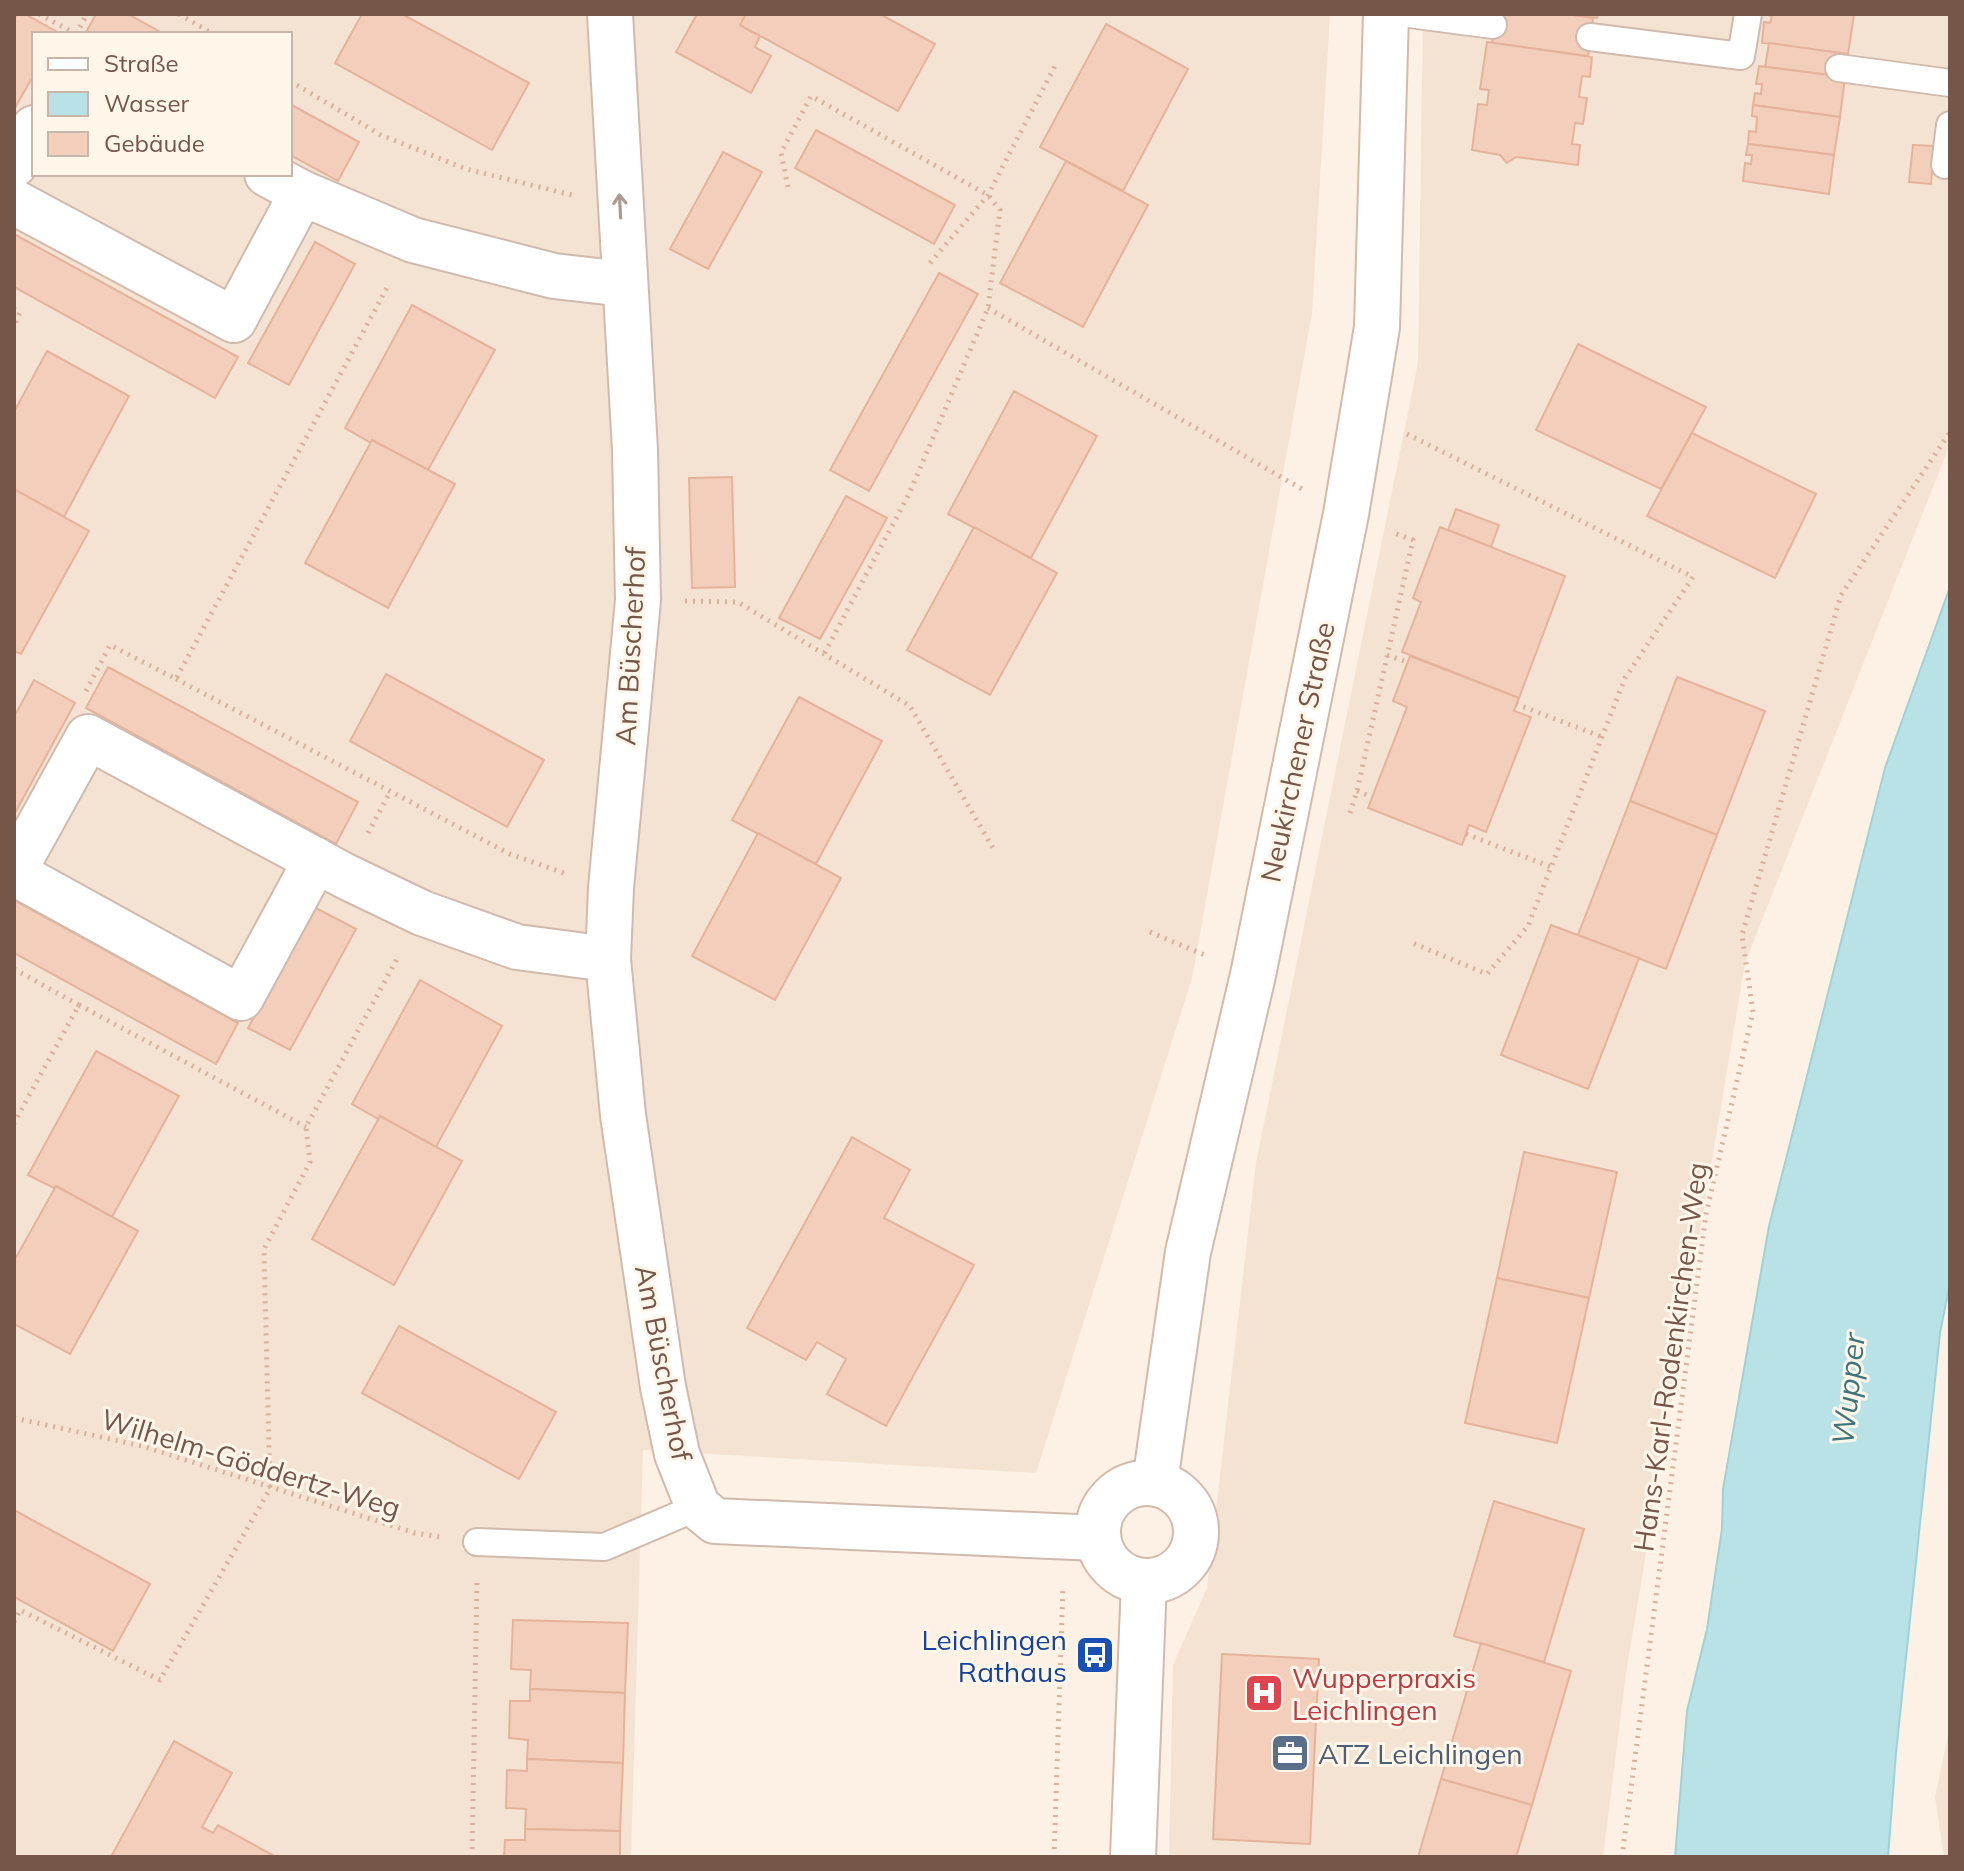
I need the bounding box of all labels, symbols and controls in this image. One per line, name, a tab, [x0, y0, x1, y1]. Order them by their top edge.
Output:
legend	[32, 32, 292, 176]
text: Straße	[104, 48, 179, 78]
text: Wasser	[104, 88, 190, 118]
text: Gebäude	[104, 128, 205, 158]
one-way arrow	[612, 193, 627, 220]
street label: Am Büscherhof	[607, 545, 653, 746]
street label: Neukirchener Straße	[1252, 619, 1342, 885]
street label: Hans-Karl-Rodenkirchen-Weg	[1625, 1160, 1715, 1554]
street label: Am Büscherhof	[628, 1262, 700, 1465]
water label: Wupper	[1823, 1330, 1873, 1447]
street label: Wilhelm-Göddertz-Weg	[97, 1401, 405, 1525]
place label: Leichlingen Rathaus	[921, 1622, 1067, 1689]
bus stop icon: Leichlingen Rathaus	[1074, 1634, 1116, 1676]
place label: Wupperpraxis Leichlingen	[1292, 1660, 1476, 1727]
hospital icon: Wupperpraxis Leichlingen	[1243, 1672, 1285, 1714]
office icon: ATZ Leichlingen	[1269, 1732, 1311, 1774]
place label: ATZ Leichlingen	[1318, 1736, 1523, 1771]

